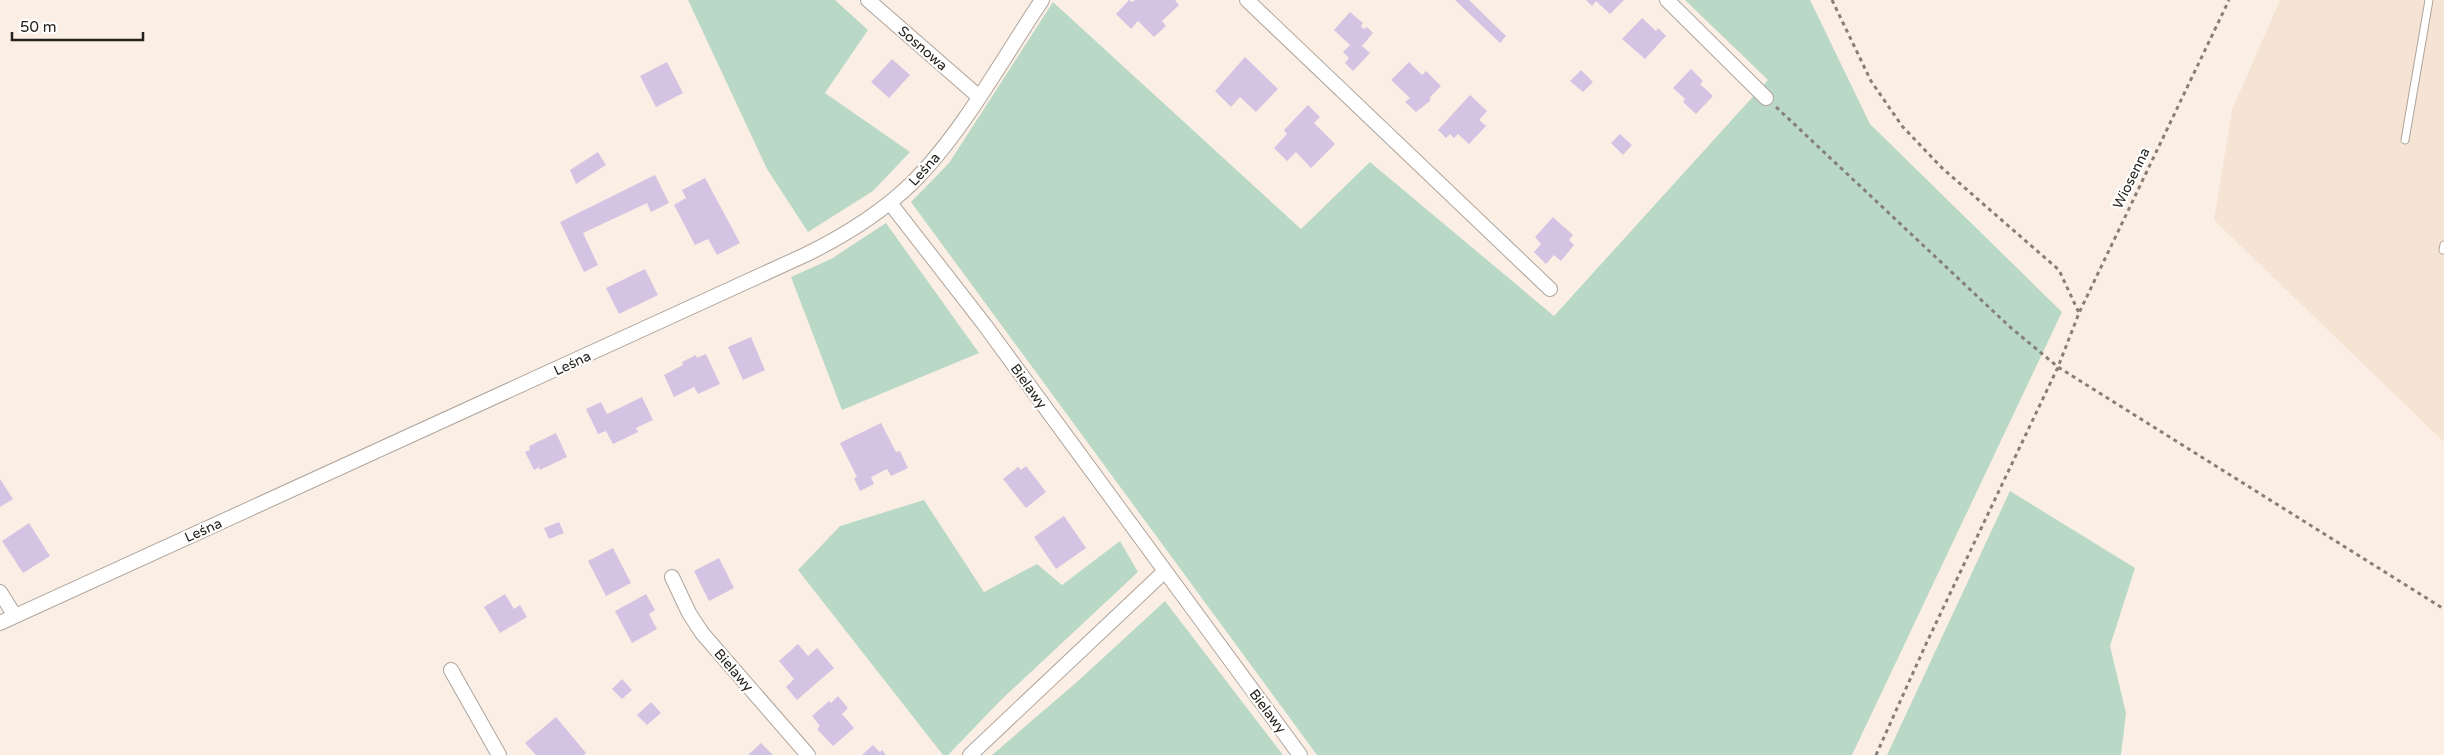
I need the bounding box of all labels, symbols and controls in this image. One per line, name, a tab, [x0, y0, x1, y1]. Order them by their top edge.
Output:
scale bar	[12, 10, 144, 42]
text: 50 m	[20, 18, 57, 36]
street label: Sosnowa	[895, 22, 951, 74]
street label: Wiosenna	[2109, 145, 2153, 211]
street label: Leśna	[905, 149, 944, 190]
street label: Leśna	[551, 347, 594, 379]
street label: Bielawy	[1007, 361, 1051, 412]
street label: Leśna	[182, 515, 225, 546]
street label: Bielawy	[711, 646, 757, 695]
street label: Bielawy	[1246, 686, 1290, 737]

